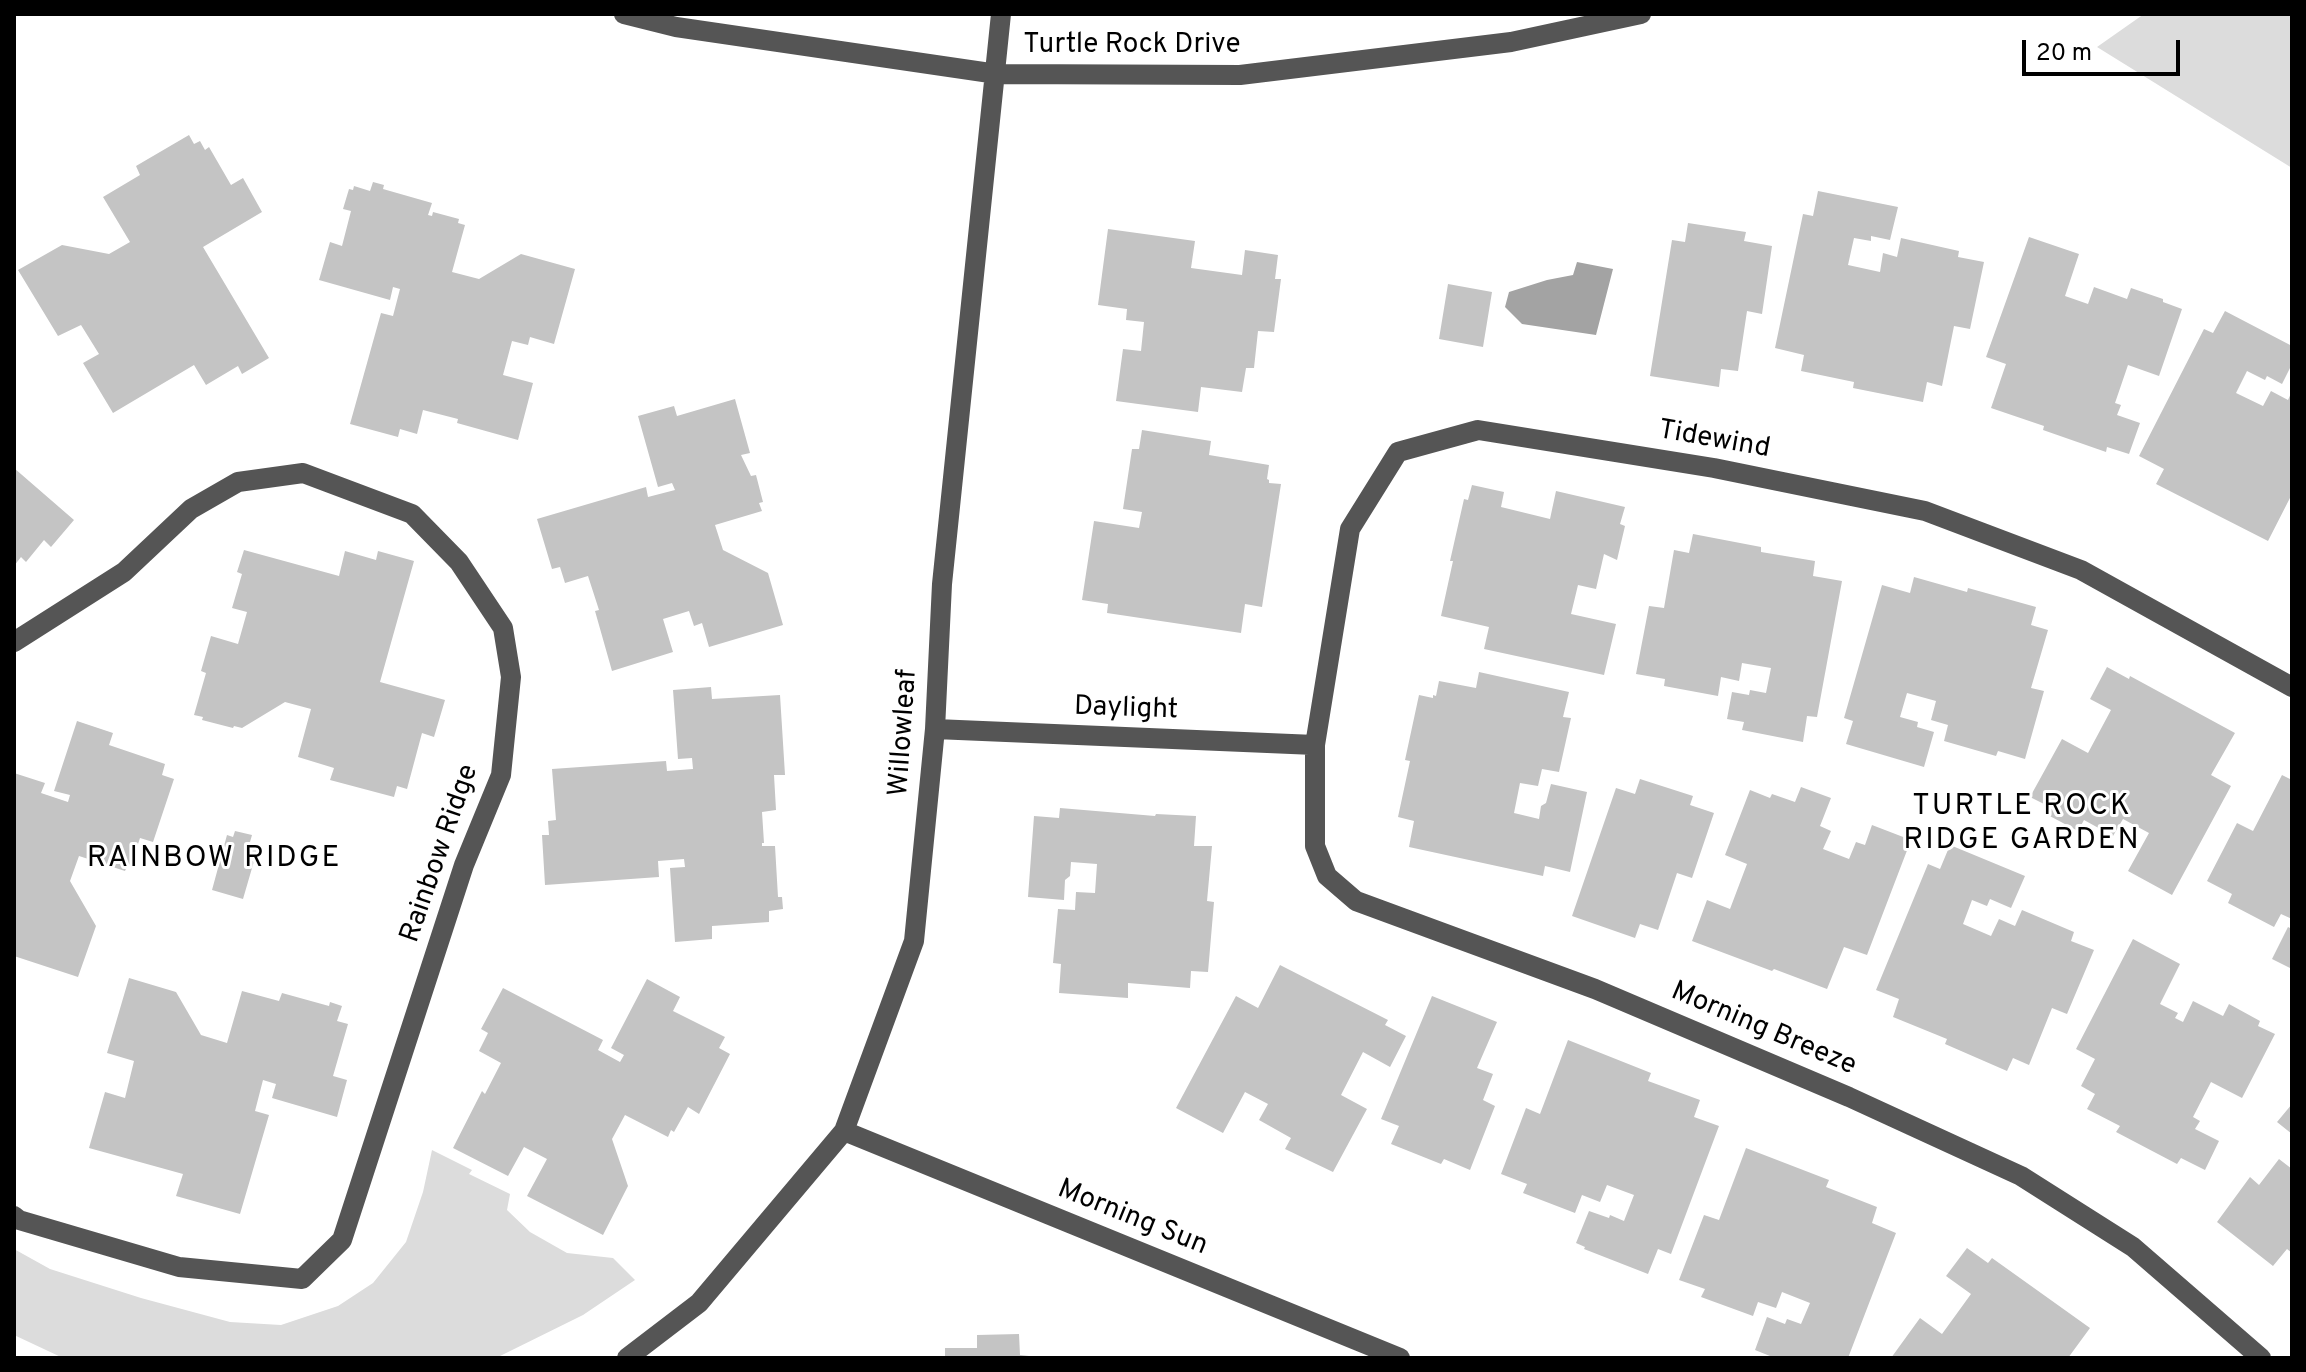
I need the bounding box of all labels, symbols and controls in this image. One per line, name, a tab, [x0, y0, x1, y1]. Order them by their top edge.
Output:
scale bar	[2026, 24, 2184, 74]
street label: Turtle Rock Drive	[1023, 29, 1241, 63]
text: 20 m	[2036, 39, 2092, 69]
street label: Tidewind	[1655, 415, 1773, 467]
street label: Willowleaf	[884, 668, 926, 798]
street label: Daylight	[1073, 691, 1179, 729]
street label: Rainbow Ridge	[395, 760, 487, 948]
district label: TURTLE ROCK RIDGE GARDEN	[1903, 790, 2141, 860]
district label: RAINBOW RIDGE	[87, 842, 341, 878]
street label: Morning Breeze	[1665, 976, 1861, 1084]
street label: Morning Sun	[1052, 1174, 1212, 1264]

